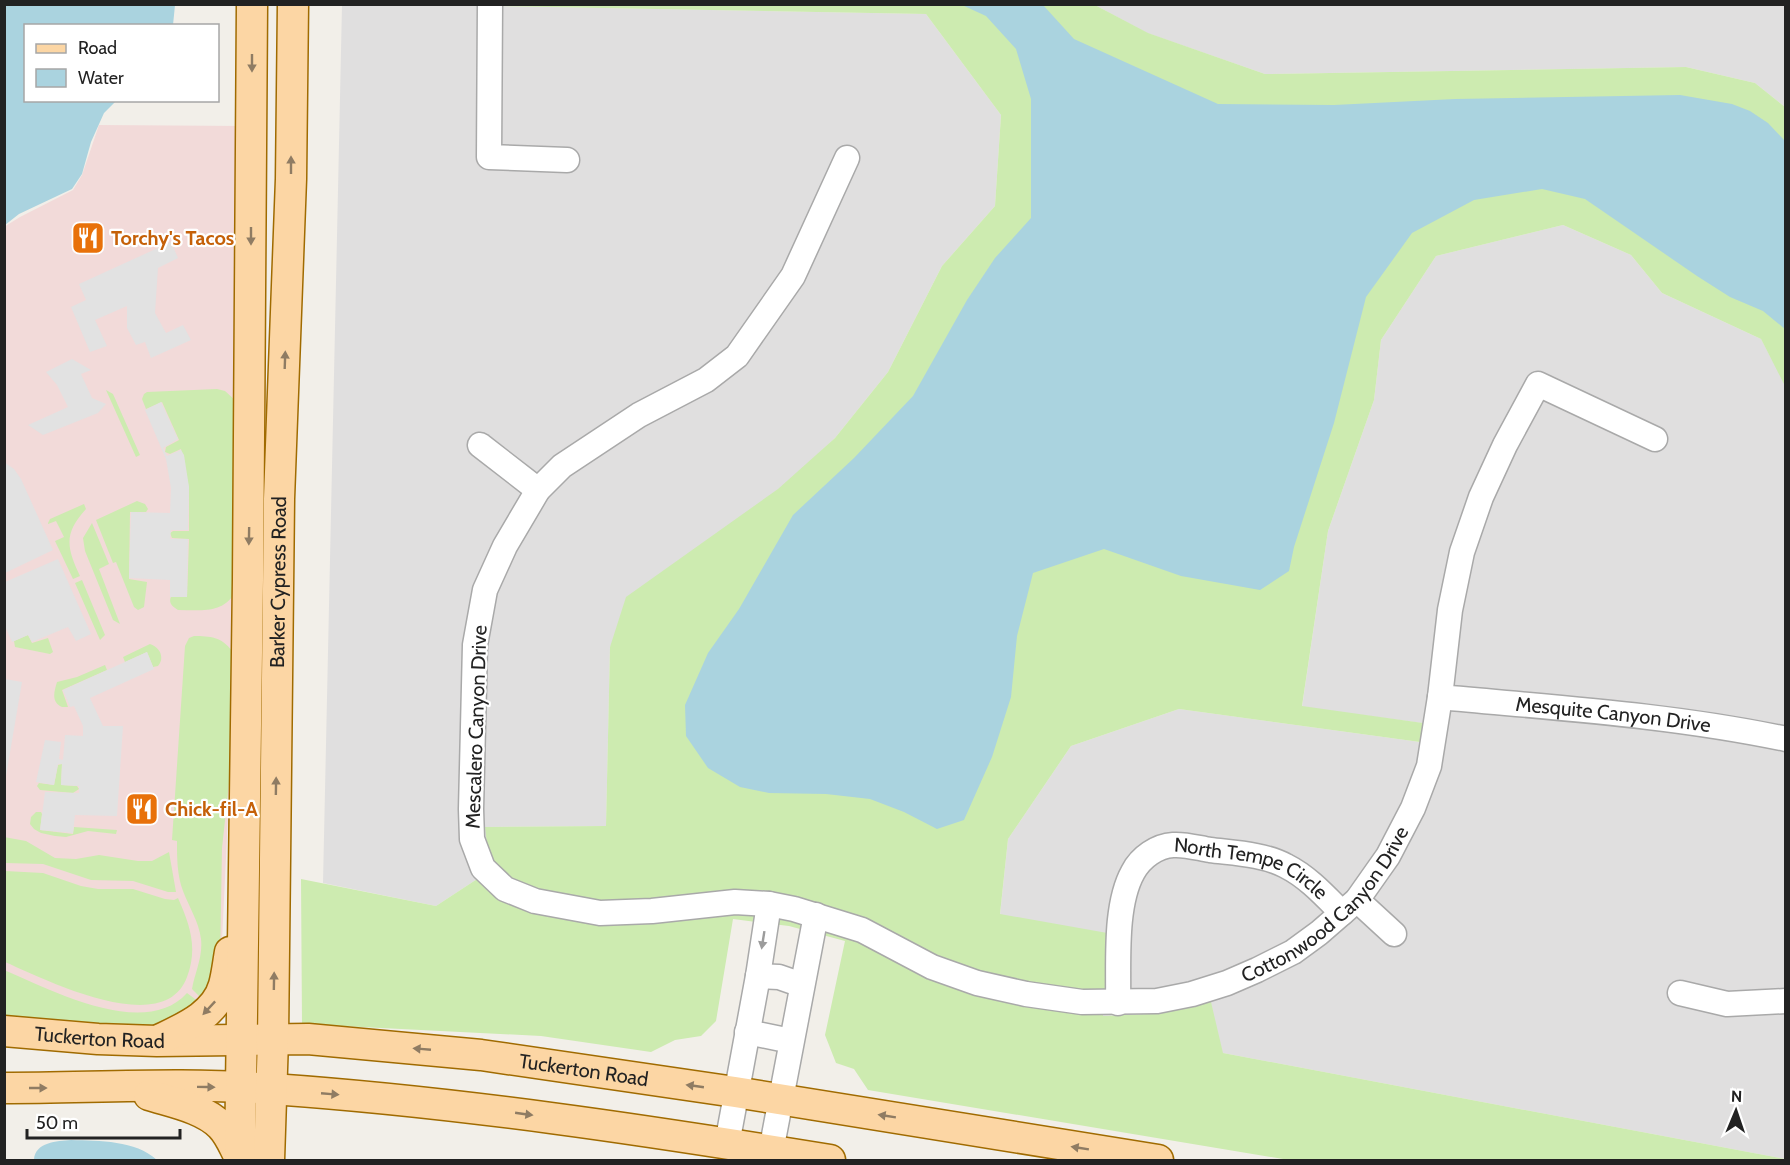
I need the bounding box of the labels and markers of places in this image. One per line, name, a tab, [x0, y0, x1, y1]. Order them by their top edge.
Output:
restaurant icon: Torchy's Tacos	[70, 220, 106, 256]
place label: Torchy's Tacos	[111, 226, 234, 250]
restaurant icon: Chick-fil-A	[124, 791, 160, 827]
place label: Chick-fil-A	[165, 797, 258, 821]

